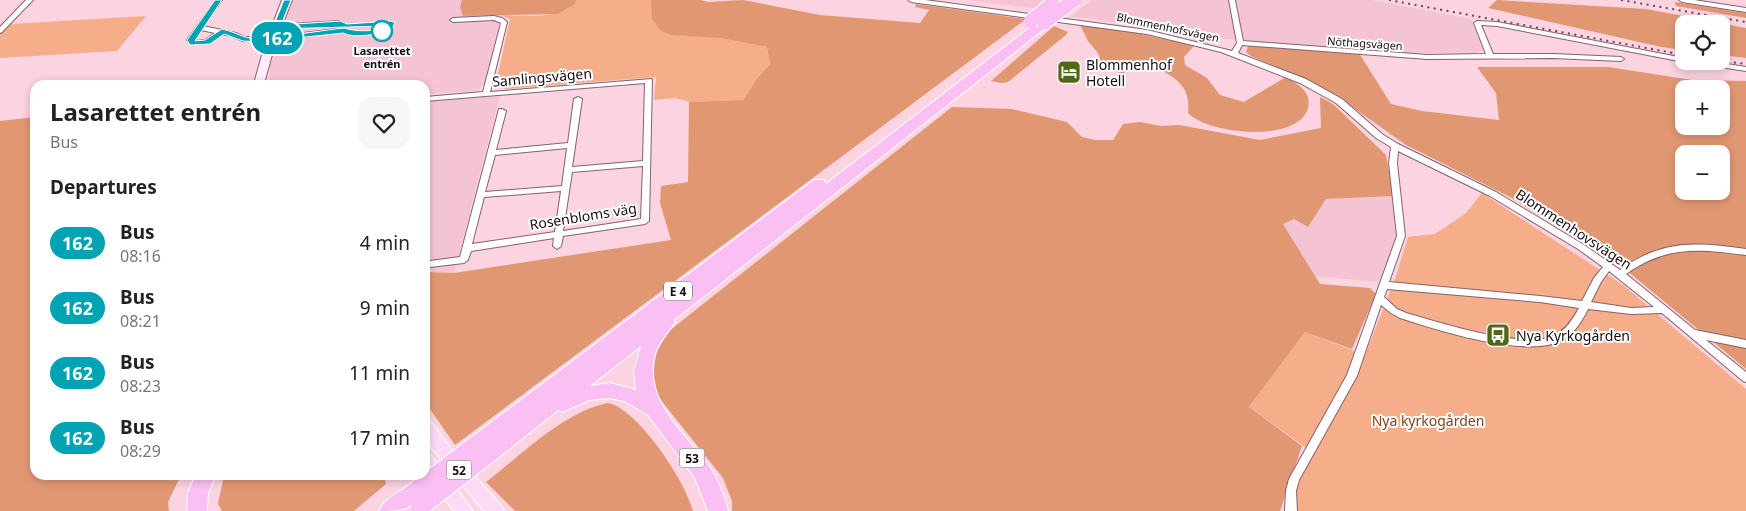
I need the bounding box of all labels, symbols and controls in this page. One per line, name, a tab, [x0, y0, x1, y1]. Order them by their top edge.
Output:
street label: Blommenhofsvägen	[1115, 9, 1221, 45]
map controls	[1675, 15, 1730, 200]
button: locate	[1675, 15, 1730, 70]
marker: Lasarettet entrén	[371, 20, 393, 42]
line badge: 162	[248, 22, 306, 54]
text: 162	[262, 26, 292, 50]
street label: Nöthagsvägen	[1327, 33, 1403, 53]
place label: Lasarettet entrén	[353, 43, 411, 71]
place label: Blommenhof Hotell	[1086, 55, 1173, 90]
hotel icon: Blommenhof Hotell	[1056, 59, 1082, 85]
street label: Samlingsvägen	[491, 63, 593, 91]
button: +	[1675, 80, 1730, 135]
text: Lasarettet entrén	[50, 95, 261, 128]
button: heart	[358, 97, 410, 149]
text: Bus	[50, 131, 78, 153]
button: −	[1675, 145, 1730, 200]
text: Departures	[50, 174, 157, 200]
street label: Blommenhovsvägen	[1512, 184, 1636, 274]
street label: Rosenbloms väg	[528, 198, 638, 234]
text: Bus	[120, 219, 155, 245]
text: 4 min	[360, 230, 410, 256]
text: 162	[62, 231, 93, 255]
text: 08:16	[120, 245, 161, 267]
road number: E 4	[664, 282, 692, 300]
text: Bus	[120, 284, 155, 310]
text: 9 min	[360, 295, 410, 321]
text: 162	[62, 296, 93, 320]
text: 08:21	[120, 310, 161, 332]
bus stop icon: Nya Kyrkogården	[1485, 322, 1511, 348]
place label: Nya Kyrkogården	[1516, 326, 1630, 345]
text: Bus	[120, 349, 155, 375]
text: 11 min	[349, 360, 410, 386]
text: 162	[62, 361, 93, 385]
text: 08:23	[120, 375, 161, 397]
park label: Nya kyrkogården	[1372, 411, 1484, 430]
text: Bus	[120, 414, 155, 440]
text: 17 min	[349, 425, 410, 451]
text: 162	[62, 426, 93, 450]
text: 08:29	[120, 440, 161, 462]
road number: 53	[680, 448, 704, 468]
road number: 52	[446, 460, 472, 480]

